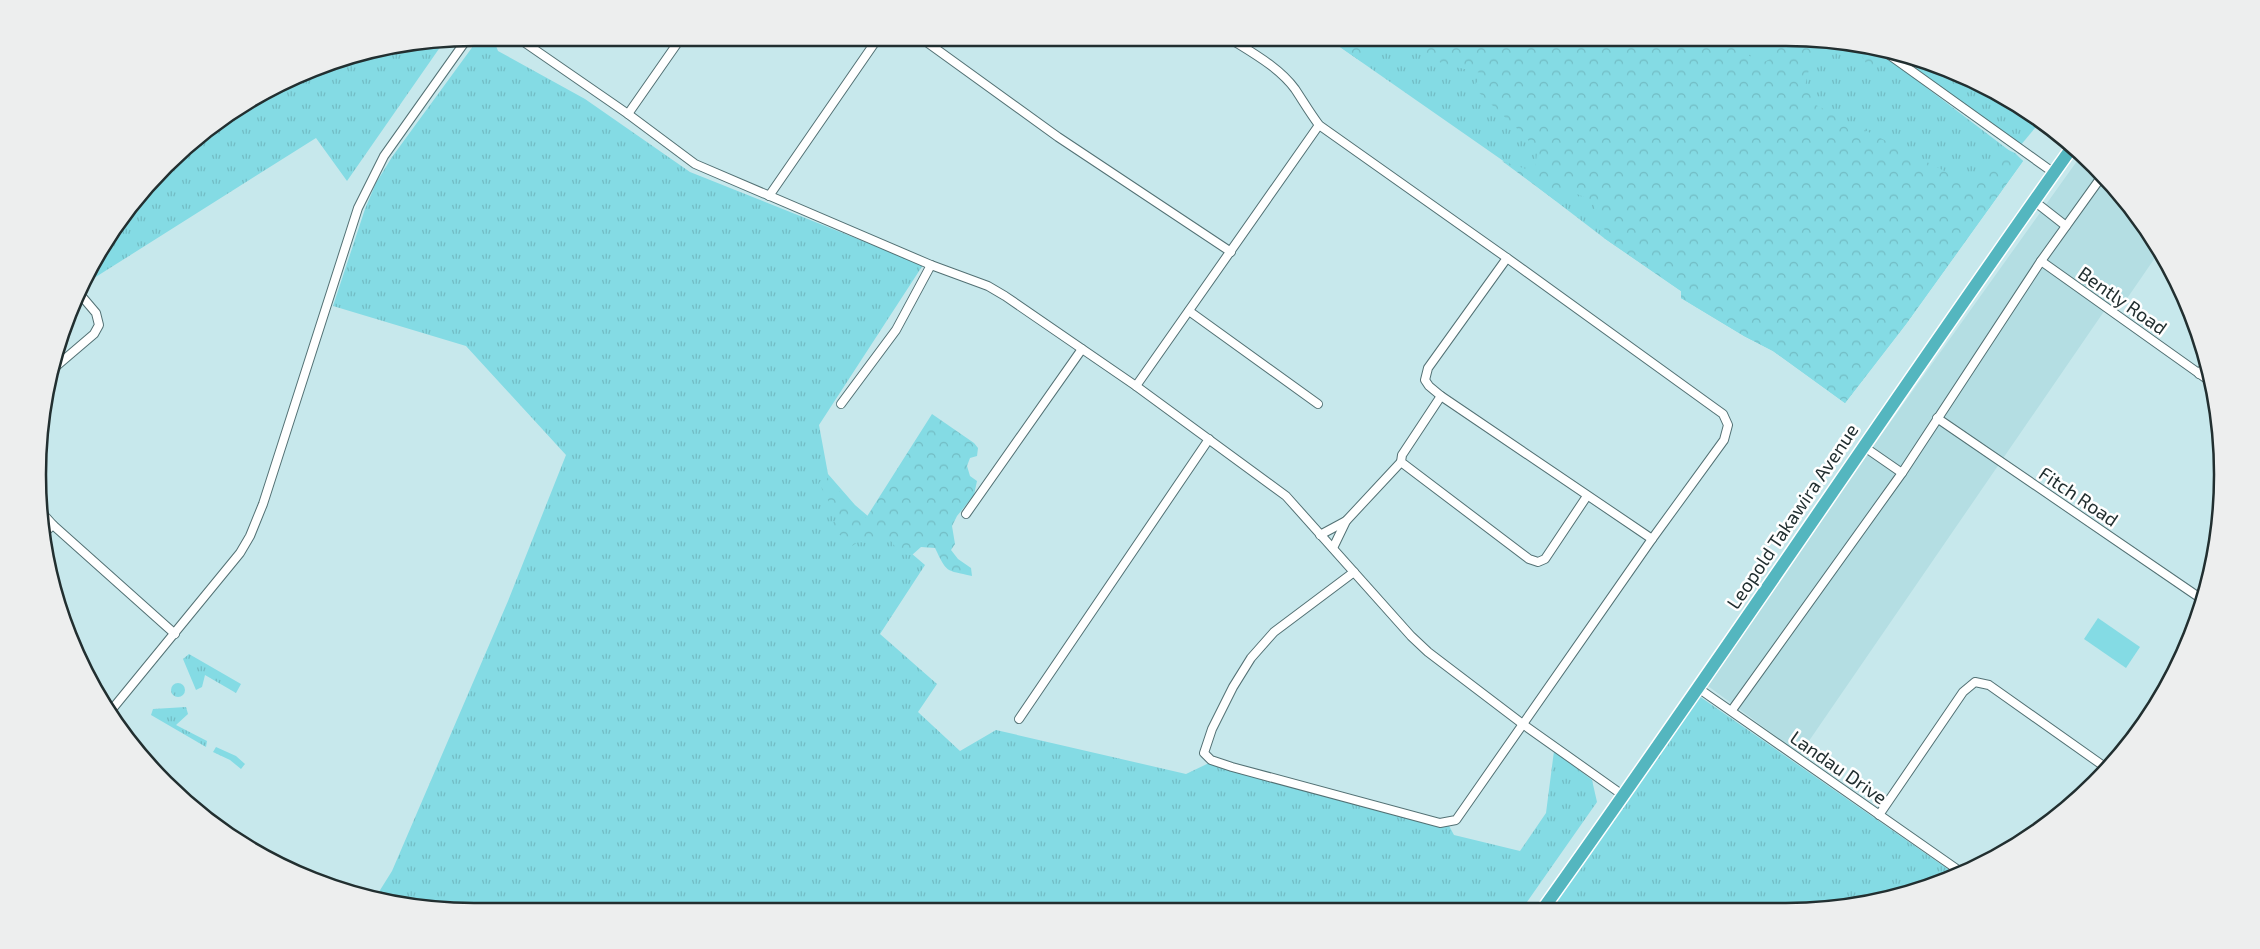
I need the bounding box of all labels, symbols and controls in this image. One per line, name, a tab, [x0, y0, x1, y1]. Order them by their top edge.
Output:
street label: Bently Road	[2074, 261, 2172, 339]
street label: Leopold Takawira Avenue	[1721, 419, 1863, 613]
street label: Fitch Road	[2035, 461, 2123, 531]
street label: Landau Drive	[1786, 725, 1892, 809]

